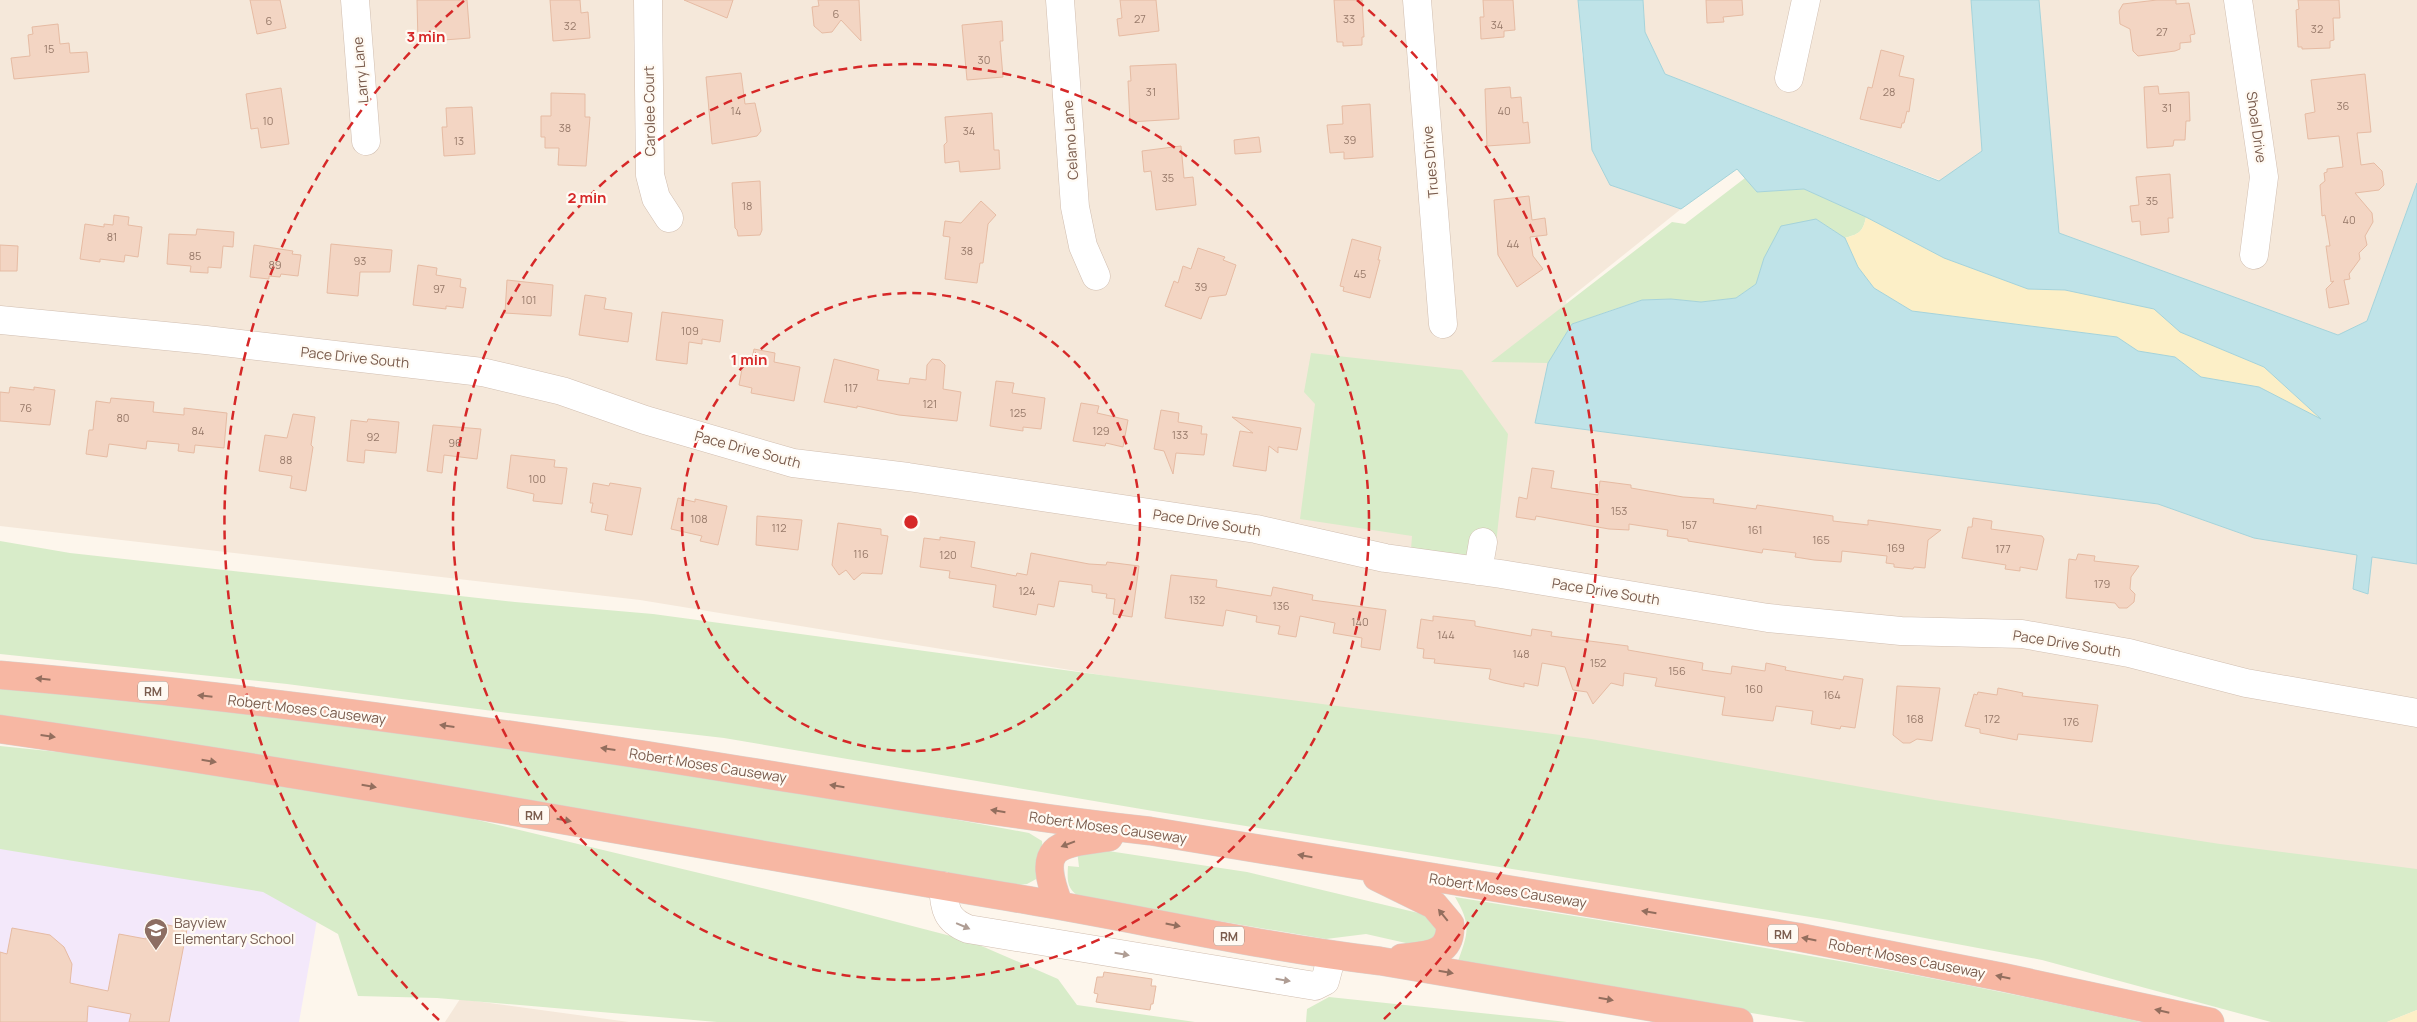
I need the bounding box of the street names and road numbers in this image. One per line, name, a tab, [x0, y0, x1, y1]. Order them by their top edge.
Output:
street label: Larry Lane	[348, 36, 372, 104]
street label: Carolee Court	[639, 65, 659, 157]
street label: Shoal Drive	[2243, 90, 2271, 164]
street label: Celano Lane	[1058, 99, 1082, 181]
street label: Trues Drive	[1417, 125, 1443, 199]
street label: Pace Drive South	[300, 342, 410, 372]
street label: Pace Drive South	[693, 426, 803, 472]
street label: Pace Drive South	[1152, 504, 1262, 540]
street label: Pace Drive South	[1551, 573, 1661, 609]
street label: Pace Drive South	[2012, 625, 2122, 661]
road number: RM	[138, 681, 168, 700]
street label: Robert Moses Causeway	[227, 690, 388, 728]
street label: Robert Moses Causeway	[628, 743, 789, 787]
road number: RM	[519, 806, 549, 824]
street label: Robert Moses Causeway	[1028, 807, 1189, 848]
street label: Robert Moses Causeway	[1428, 868, 1589, 912]
road number: RM	[1768, 924, 1798, 944]
road number: RM	[1214, 926, 1244, 946]
street label: Robert Moses Causeway	[1827, 933, 1988, 983]

